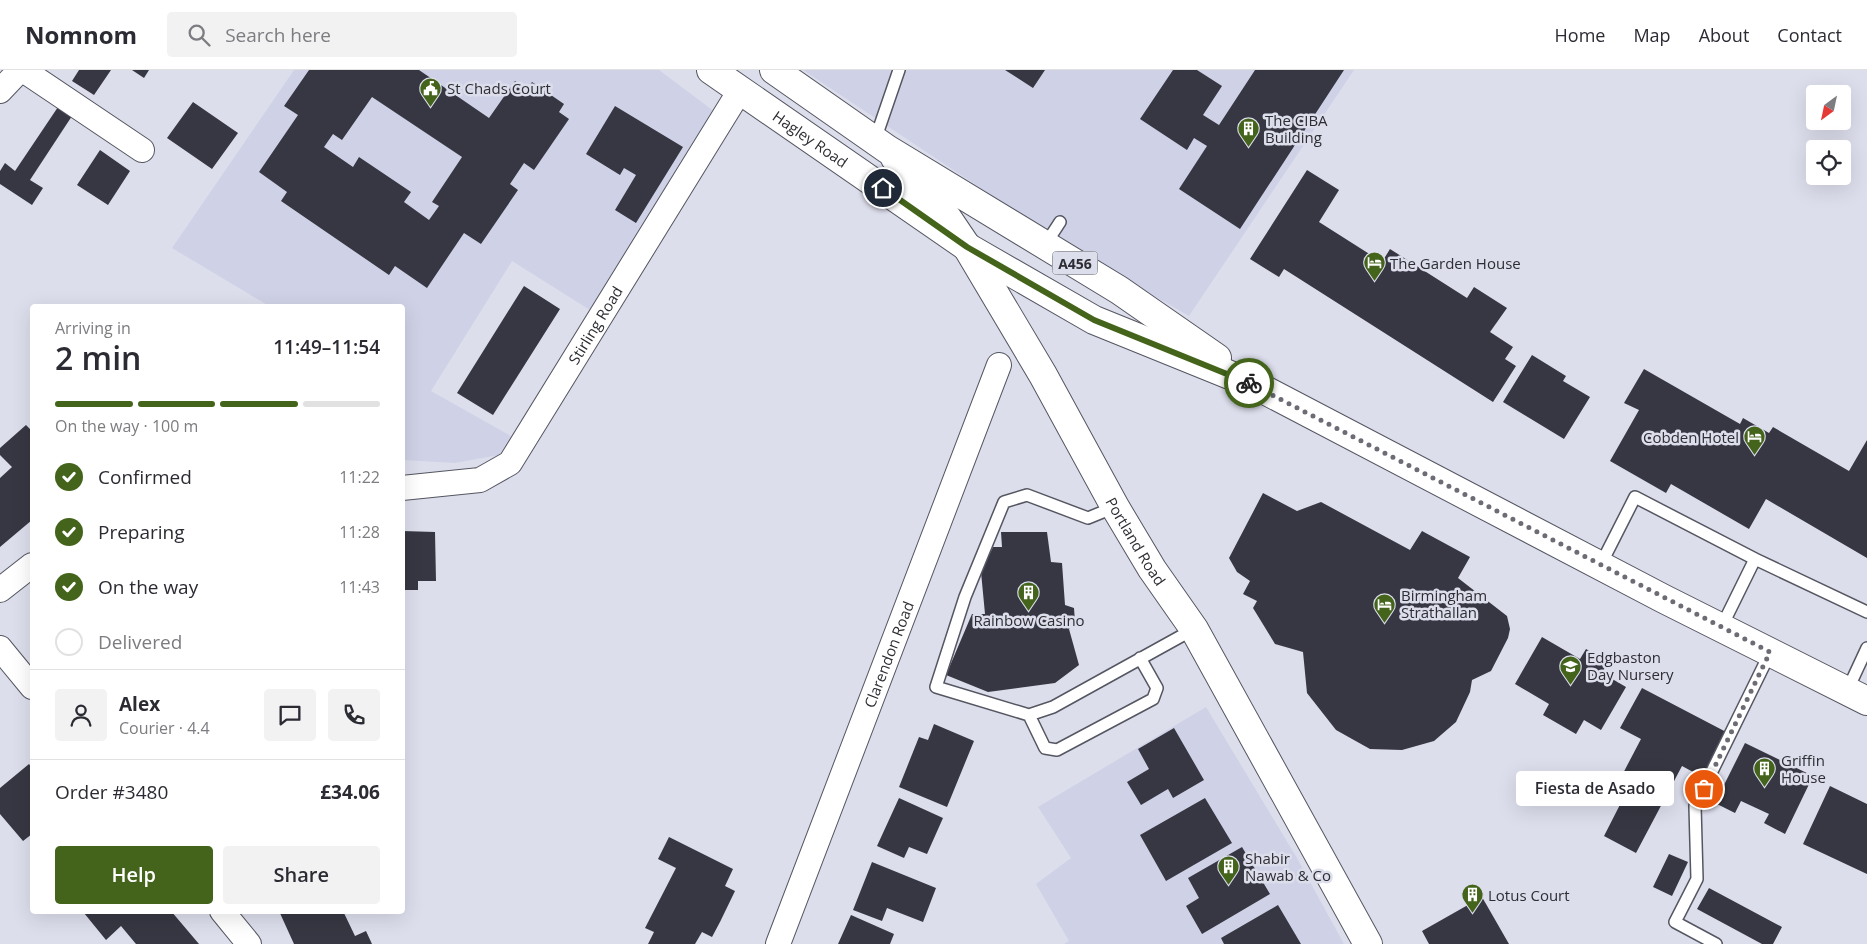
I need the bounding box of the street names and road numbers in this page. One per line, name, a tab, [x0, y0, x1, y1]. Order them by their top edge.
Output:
street label: Hagley Road	[769, 106, 852, 172]
road number: A456	[1052, 252, 1098, 274]
street label: Stirling Road	[563, 282, 627, 368]
street label: Portland Road	[1101, 494, 1170, 589]
street label: Clarendon Road	[859, 598, 918, 711]

